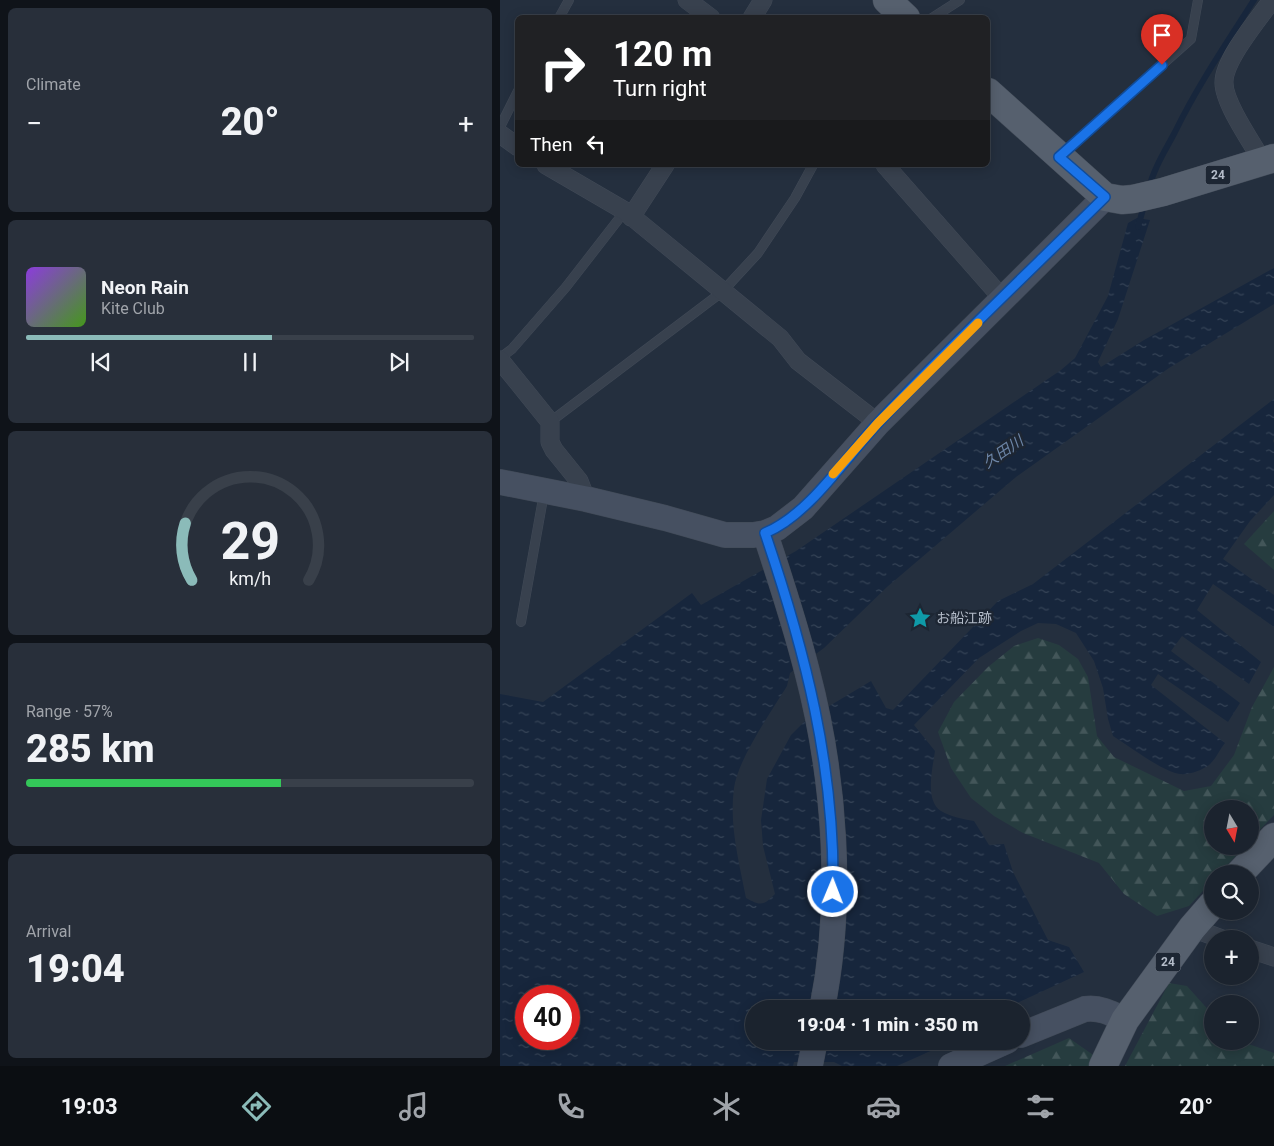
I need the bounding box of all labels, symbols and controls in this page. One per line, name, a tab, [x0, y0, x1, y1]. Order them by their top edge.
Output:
pin	[1141, 14, 1183, 65]
icon: arrive	[1148, 21, 1176, 49]
text: 120 m	[613, 34, 712, 75]
icon: right	[530, 35, 595, 100]
text: Climate	[26, 75, 81, 94]
text: Turn right	[613, 76, 707, 101]
text: 20°	[221, 100, 279, 144]
text: −	[26, 107, 42, 140]
text: +	[458, 107, 474, 140]
icon: left	[582, 130, 610, 158]
text: Then	[530, 133, 572, 156]
road number: 24	[1206, 166, 1230, 184]
text: Neon Rain	[101, 276, 189, 299]
text: Kite Club	[101, 299, 165, 318]
icon: previous	[87, 348, 115, 376]
icon: pause	[236, 348, 264, 376]
icon: next	[385, 348, 413, 376]
water label: 久田川	[979, 431, 1028, 472]
text: 29	[220, 511, 280, 572]
text: km/h	[229, 568, 271, 589]
place icon: お船江跡	[907, 605, 933, 631]
place label: お船江跡	[936, 610, 992, 626]
text: Range · 57%	[26, 702, 113, 721]
text: 285 km	[26, 727, 155, 771]
north arrow	[1204, 800, 1259, 855]
map controls	[1204, 800, 1259, 1050]
position arrow	[806, 865, 858, 917]
button: search	[1204, 865, 1259, 920]
text: Arrival	[26, 922, 71, 941]
button: +	[1204, 930, 1259, 985]
text: 19:04	[26, 947, 125, 991]
road number: 24	[1156, 952, 1180, 972]
speed limit sign: 40	[515, 985, 580, 1050]
button: −	[1204, 995, 1259, 1050]
text: 19:04 · 1 min · 350 m	[796, 1013, 979, 1036]
icon: directions	[239, 1089, 274, 1124]
icon: music	[396, 1089, 431, 1124]
icon: phone	[553, 1089, 588, 1124]
icon: climate	[709, 1089, 744, 1124]
icon: car	[866, 1089, 901, 1124]
icon: filters	[1023, 1089, 1058, 1124]
text: 19:03	[61, 1094, 118, 1119]
text: 20°	[1179, 1094, 1213, 1119]

